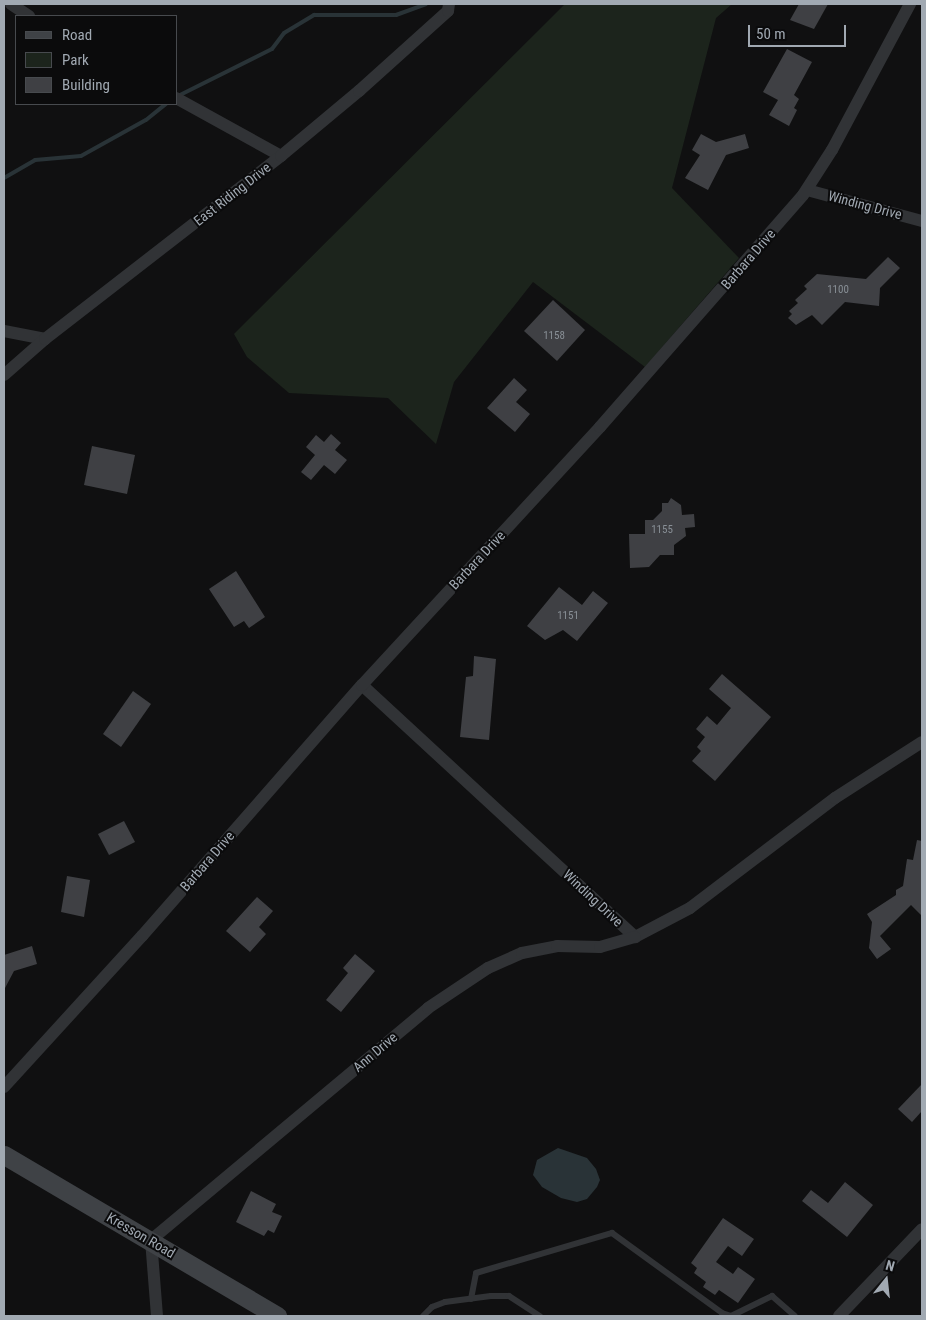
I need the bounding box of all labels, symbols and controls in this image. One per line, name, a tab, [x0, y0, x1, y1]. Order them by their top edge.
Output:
legend	[15, 15, 178, 105]
scale bar	[751, 15, 848, 47]
text: 50 m	[756, 25, 786, 43]
text: Road	[62, 26, 92, 44]
text: Park	[62, 51, 89, 69]
text: Building	[62, 76, 110, 94]
street label: East Riding Drive	[190, 159, 274, 229]
street label: Winding Drive	[826, 187, 904, 223]
street label: Barbara Drive	[717, 226, 779, 292]
house number: 1100	[827, 283, 849, 297]
house number: 1158	[543, 329, 565, 343]
house number: 1155	[651, 523, 673, 537]
street label: Barbara Drive	[446, 527, 508, 593]
house number: 1151	[557, 609, 579, 623]
street label: Barbara Drive	[176, 828, 238, 894]
street label: Winding Drive	[560, 866, 626, 930]
street label: Ann Drive	[349, 1029, 401, 1075]
street label: Kresson Road	[104, 1209, 178, 1261]
north arrow	[861, 1255, 911, 1305]
text: N	[884, 1257, 896, 1274]

